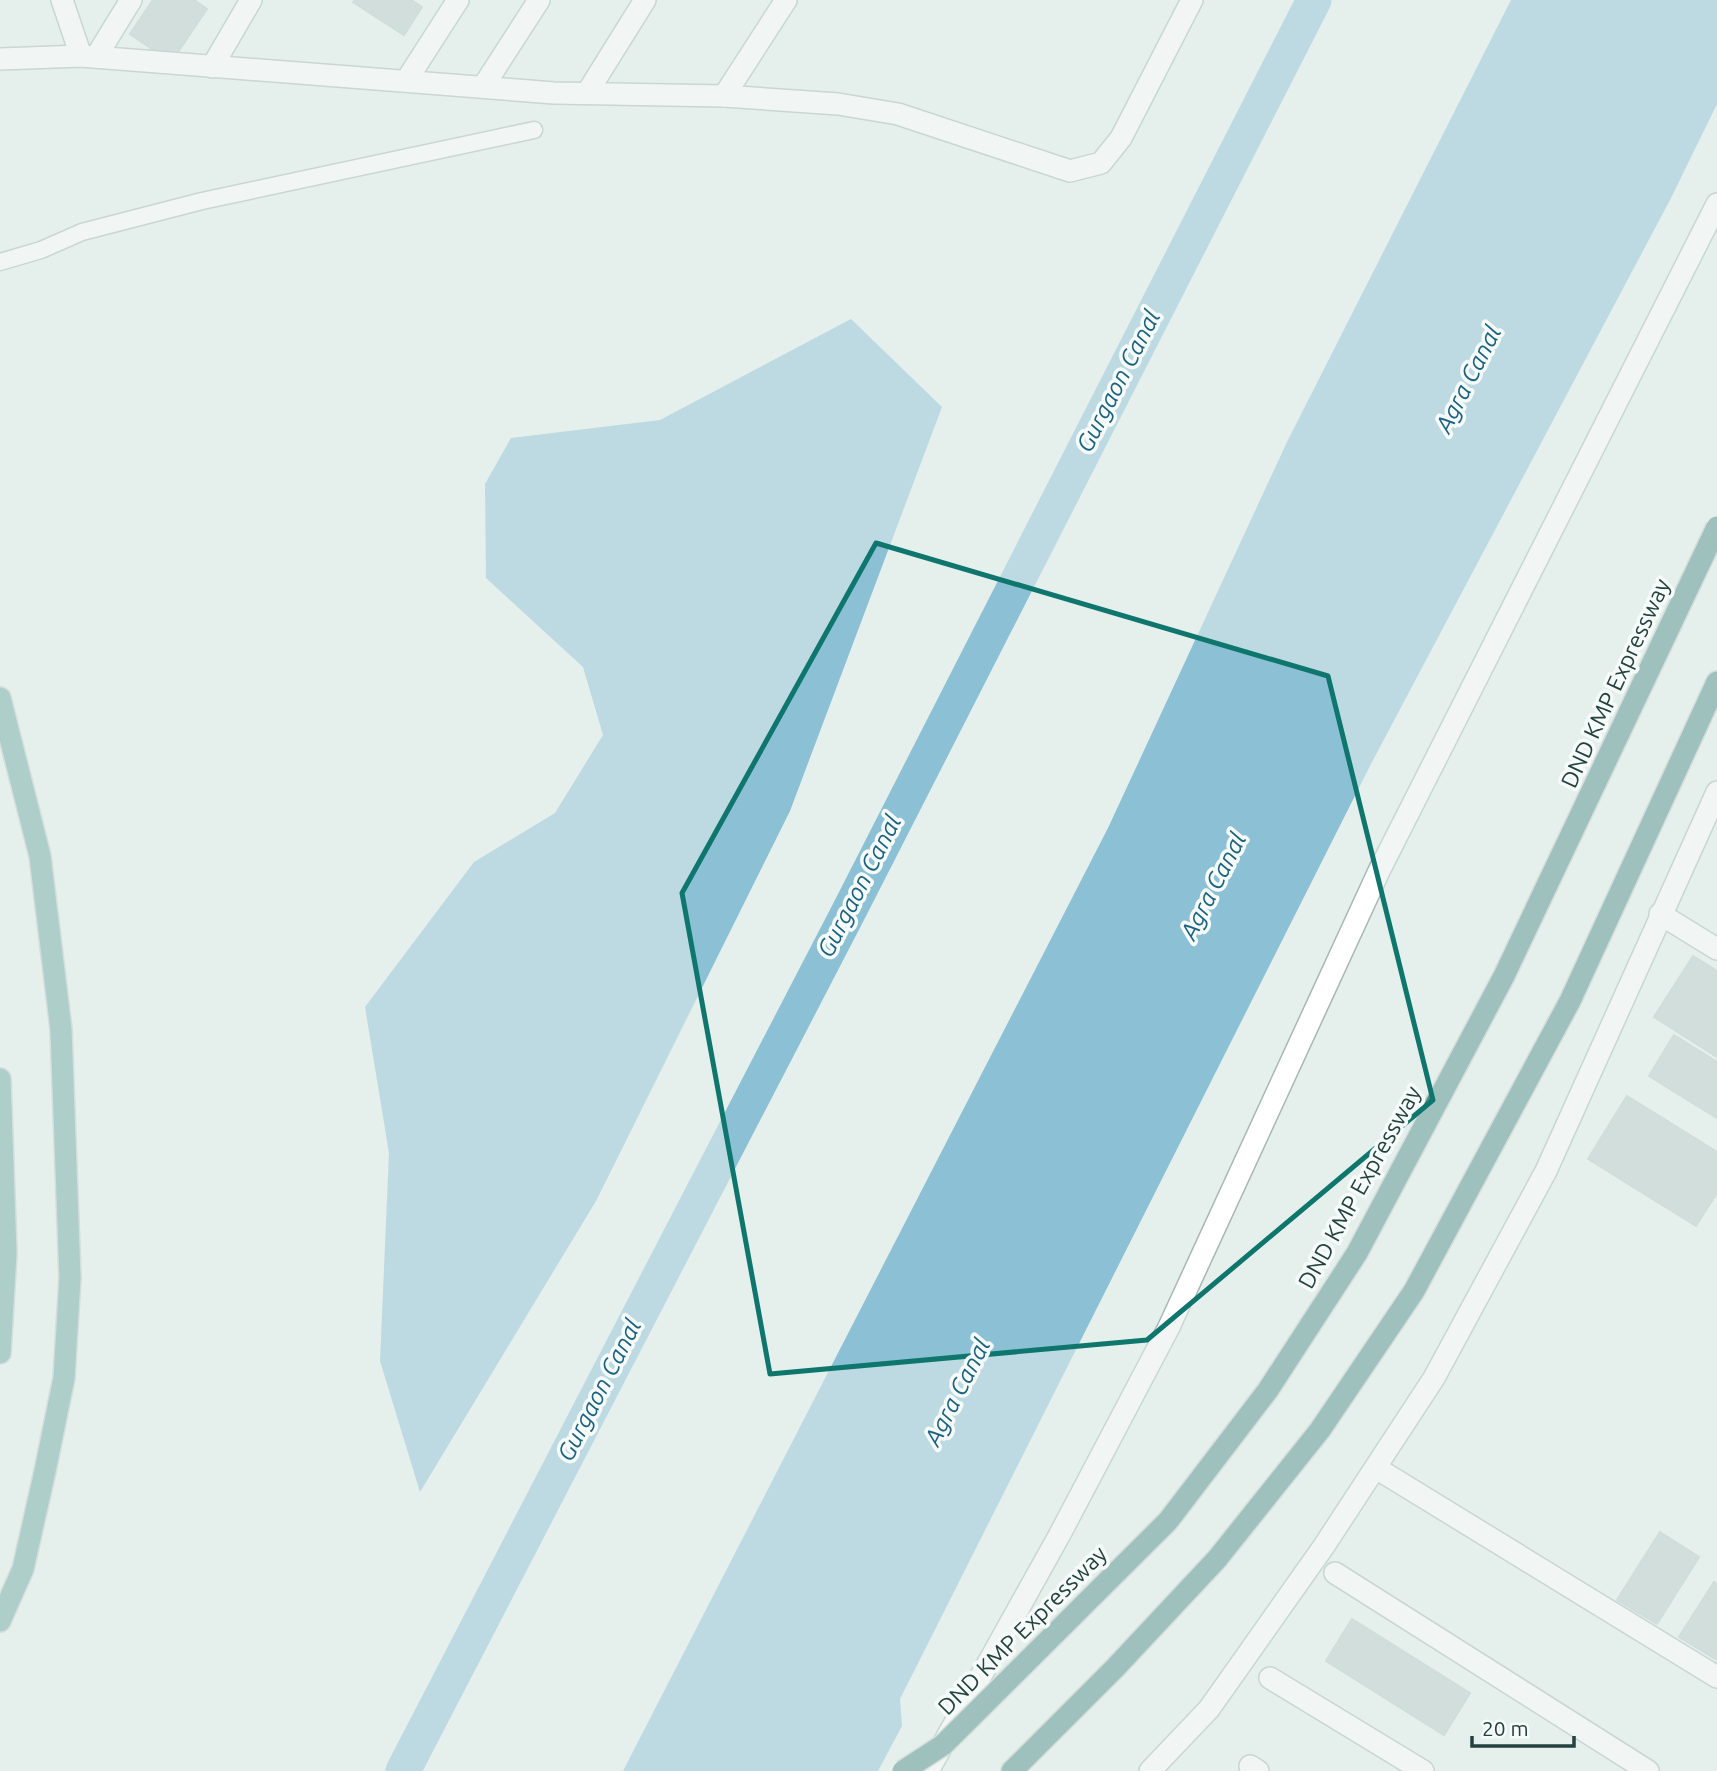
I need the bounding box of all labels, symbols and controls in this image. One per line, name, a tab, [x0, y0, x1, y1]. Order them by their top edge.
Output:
water label: Gurgaon Canal	[1071, 305, 1166, 457]
water label: Agra Canal	[1429, 321, 1507, 438]
street label: DND KMP Expressway	[1556, 575, 1674, 791]
water label: Gurgaon Canal	[812, 810, 907, 962]
water label: Agra Canal	[1174, 828, 1252, 945]
street label: DND KMP Expressway	[1293, 1081, 1425, 1293]
water label: Gurgaon Canal	[552, 1314, 647, 1466]
water label: Agra Canal	[918, 1334, 996, 1451]
street label: DND KMP Expressway	[933, 1541, 1111, 1719]
scale bar	[1472, 1704, 1574, 1748]
text: 20 m	[1482, 1716, 1529, 1740]

